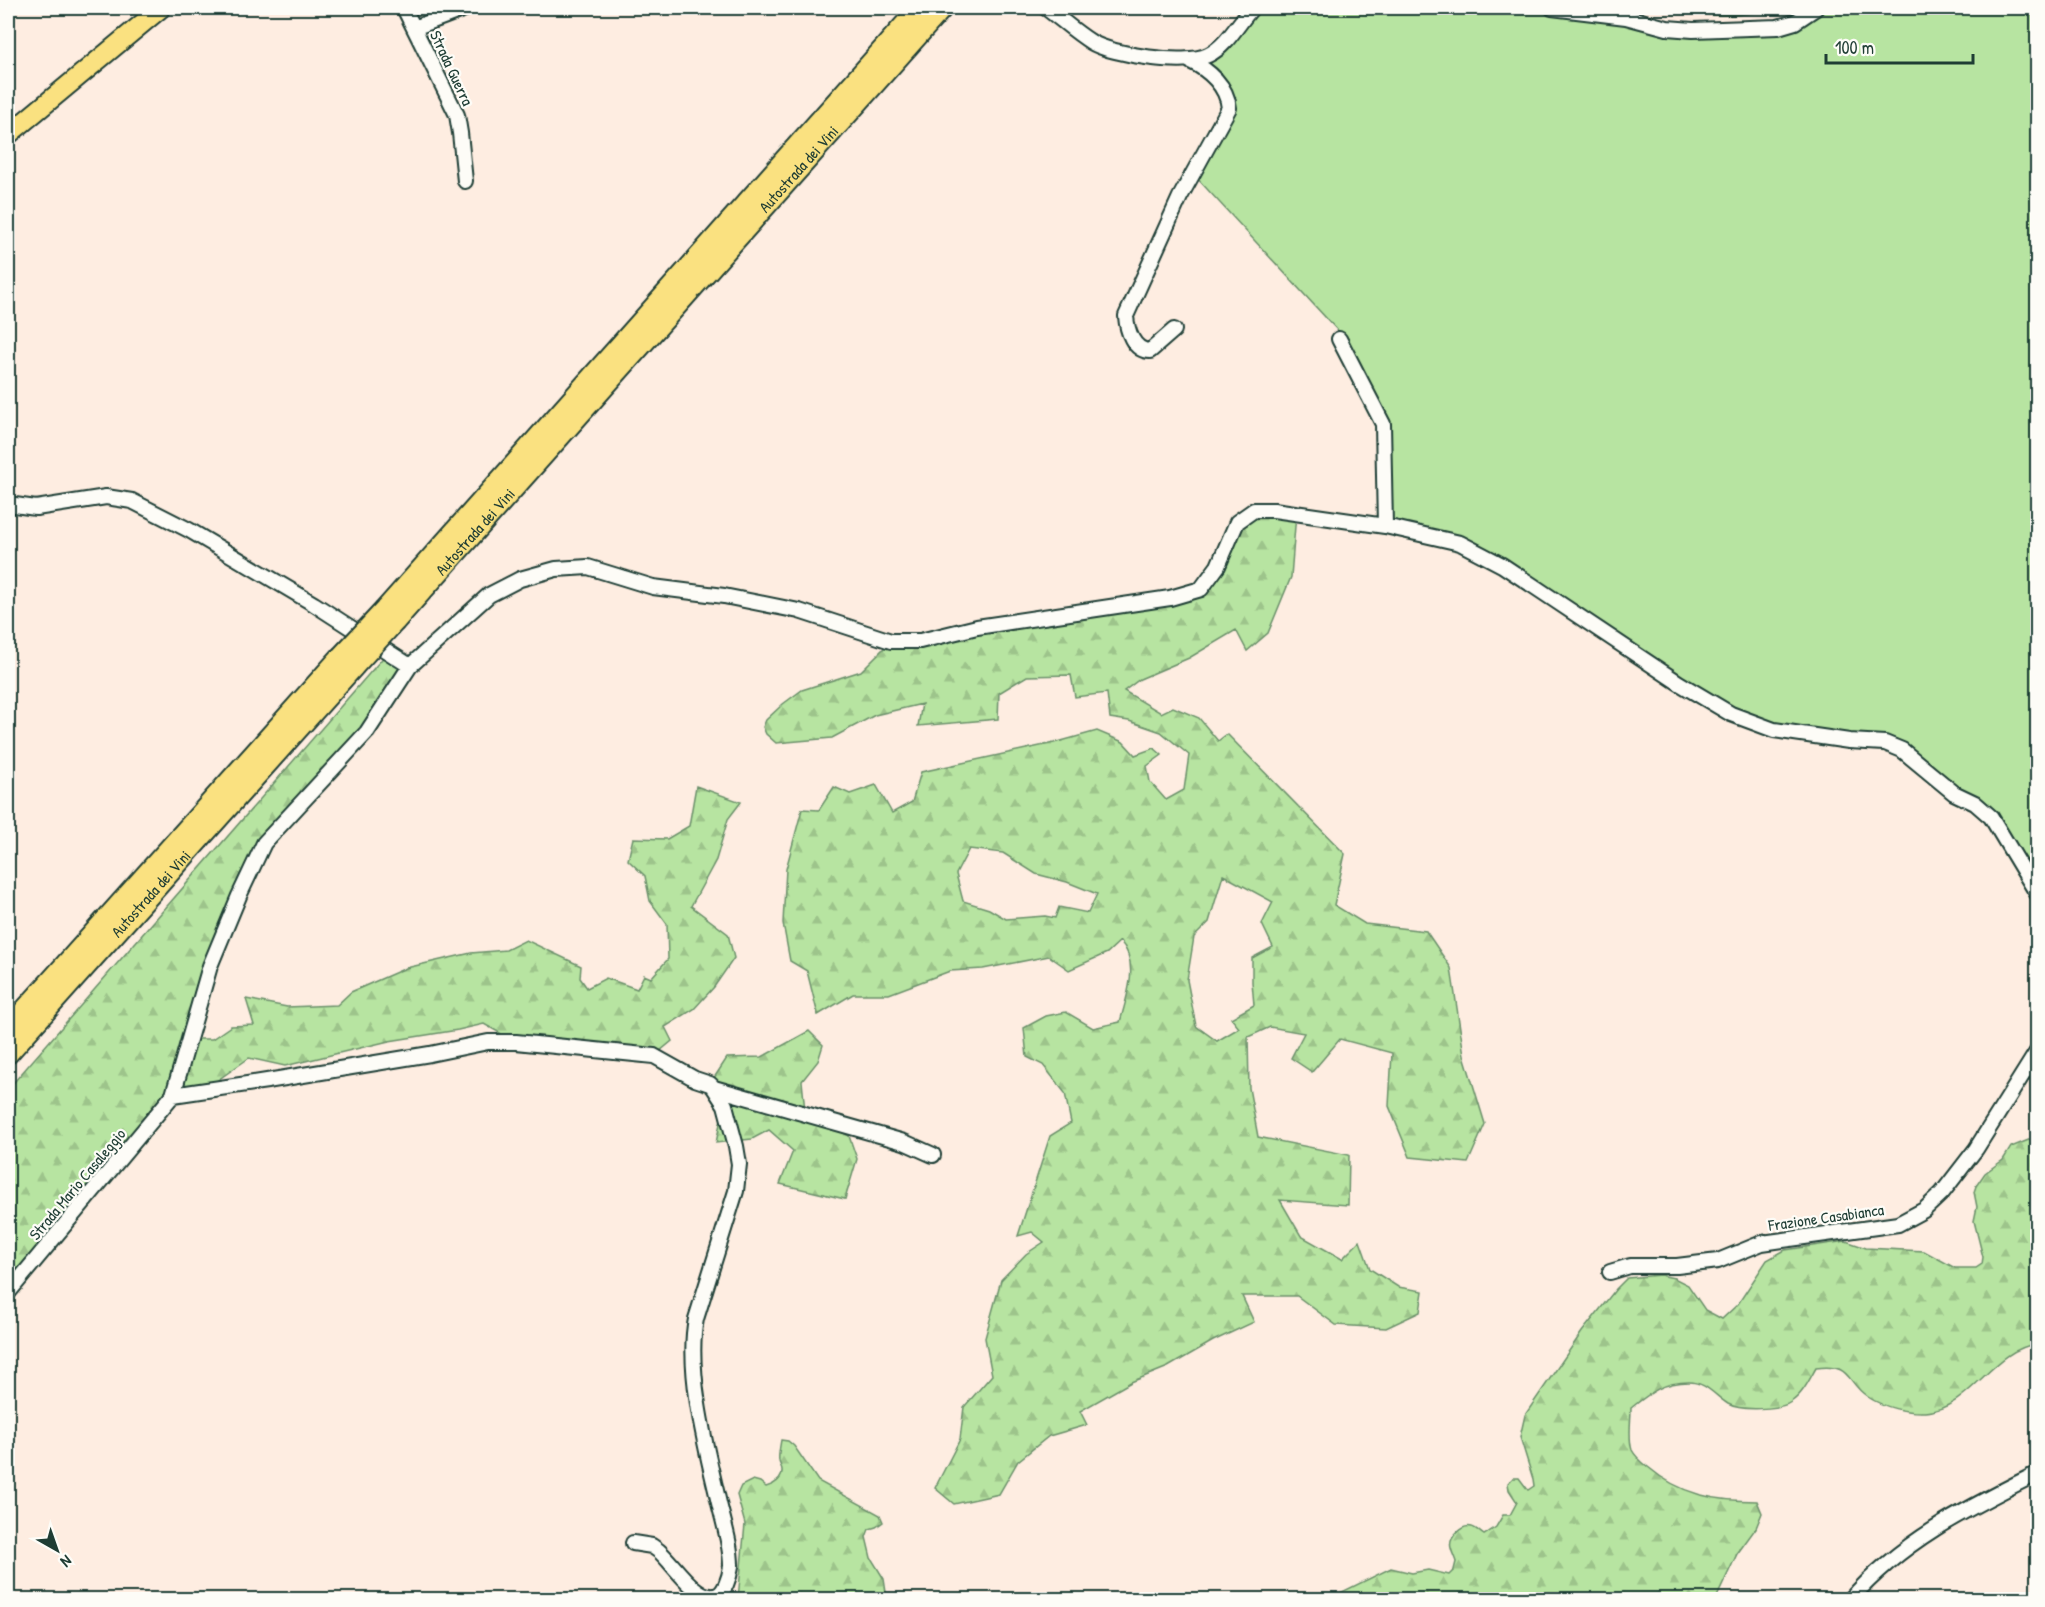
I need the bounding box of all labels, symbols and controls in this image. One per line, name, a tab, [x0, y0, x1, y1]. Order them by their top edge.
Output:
street label: Strada Guerra	[425, 27, 479, 109]
scale bar	[1826, 27, 1973, 65]
text: 100 m	[1835, 35, 1874, 60]
street label: Autostrada dei Vini	[754, 121, 843, 217]
street label: Autostrada dei Vini	[430, 483, 520, 580]
street label: Autostrada dei Vini	[106, 845, 195, 942]
street label: Strada Mario Casaleggio	[24, 1123, 131, 1245]
street label: Frazione Casabianca	[1766, 1198, 1885, 1236]
north arrow	[27, 1520, 87, 1580]
text: N	[56, 1550, 77, 1573]

